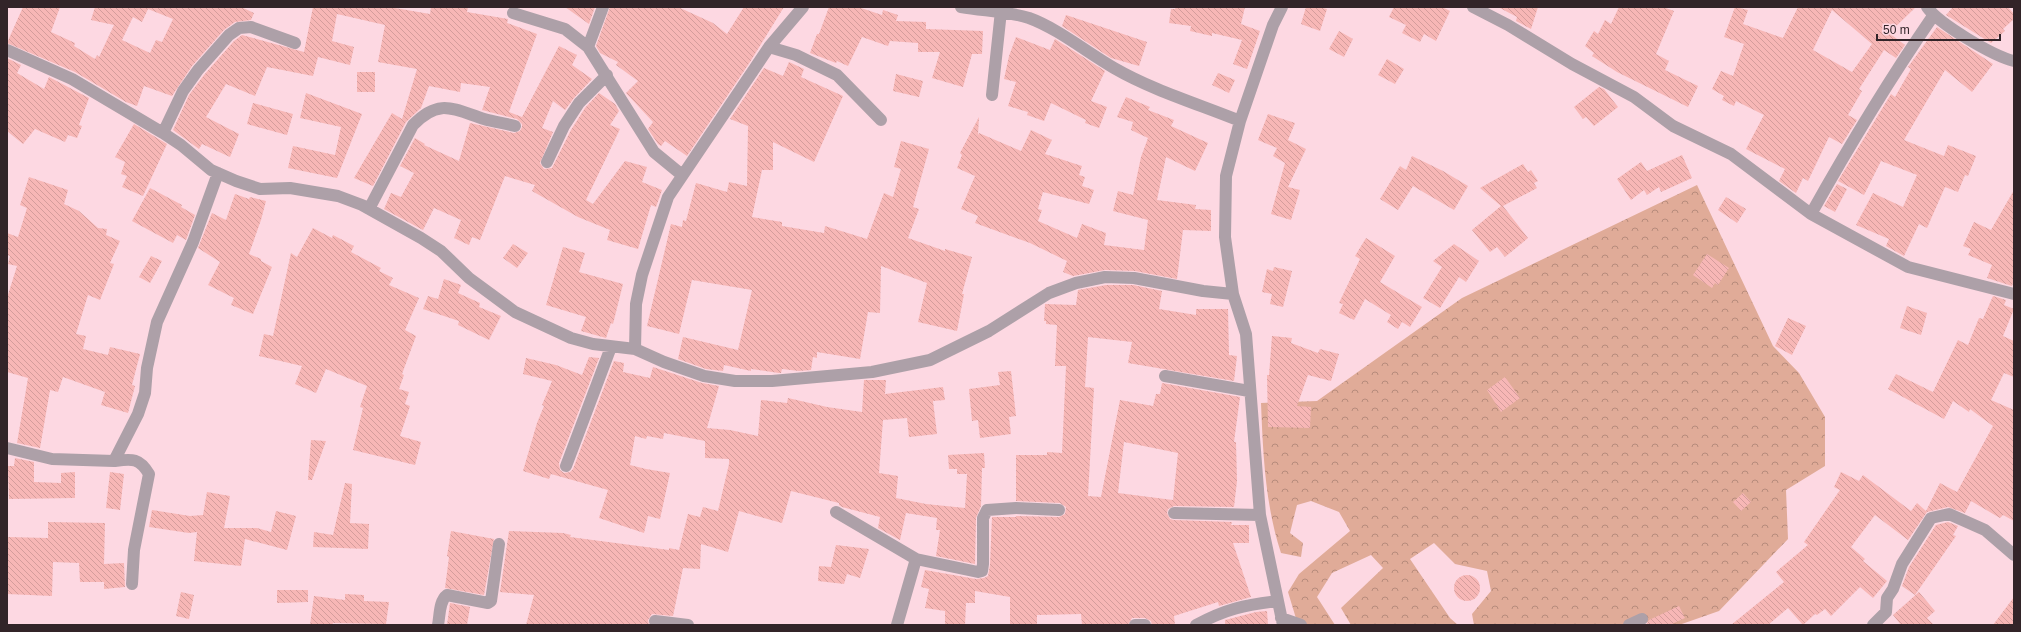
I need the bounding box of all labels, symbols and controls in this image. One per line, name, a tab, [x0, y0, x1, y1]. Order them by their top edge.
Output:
scale bar	[1877, 16, 2000, 42]
text: 50 m	[1883, 23, 1910, 37]

